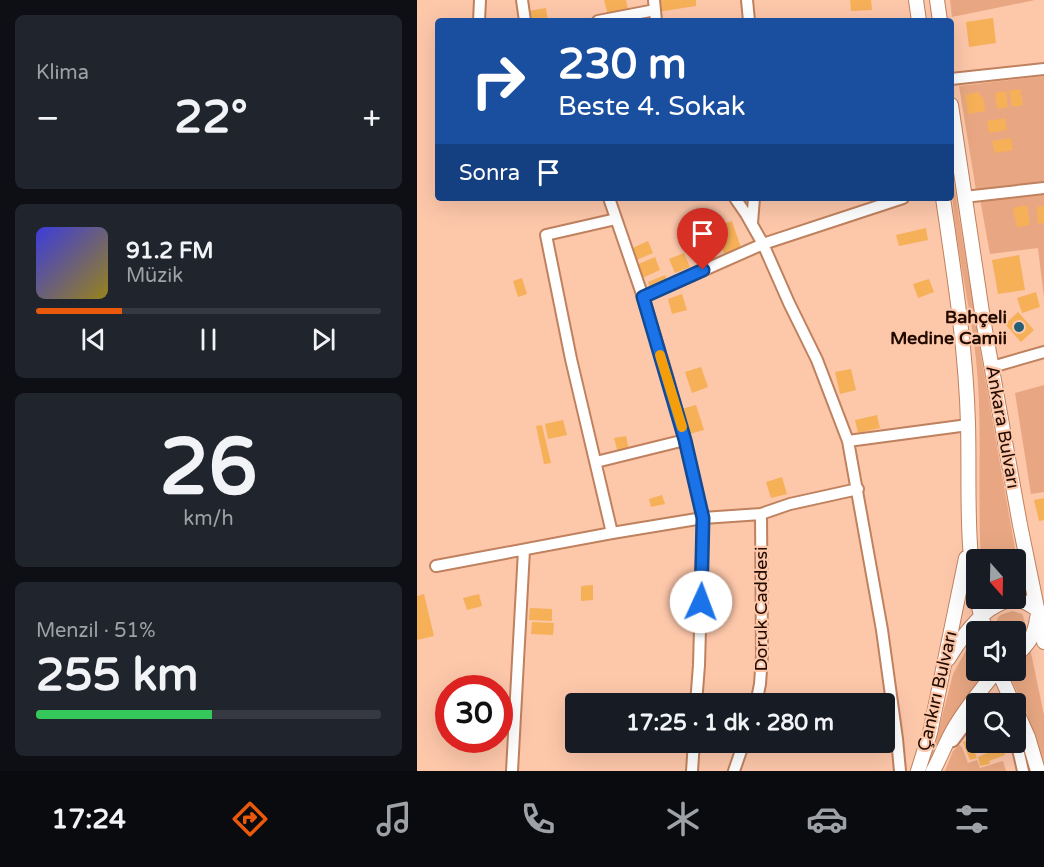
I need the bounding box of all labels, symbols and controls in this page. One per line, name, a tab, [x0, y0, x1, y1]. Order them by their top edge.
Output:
text: 230 m	[558, 39, 687, 90]
icon: right	[459, 42, 537, 120]
text: Klima	[36, 61, 89, 85]
text: Beste 4. Sokak	[558, 90, 746, 123]
text: 22°	[174, 91, 248, 145]
text: −	[36, 99, 60, 138]
text: +	[362, 99, 381, 138]
icon: arrive	[532, 156, 565, 189]
text: Sonra	[459, 160, 520, 186]
pin	[677, 208, 728, 270]
icon: arrive	[686, 217, 719, 250]
text: 91.2 FM	[126, 238, 214, 264]
text: Müzik	[126, 264, 183, 288]
place label: Bahçeli Medine Camii	[890, 306, 1007, 349]
marker: Bahçeli Medine Camii	[1012, 320, 1026, 334]
icon: previous	[77, 323, 110, 356]
icon: pause	[192, 323, 225, 356]
icon: next	[307, 323, 340, 356]
street label: Ankara Bulvarı	[981, 364, 1025, 490]
text: 26	[160, 421, 257, 515]
text: km/h	[183, 507, 234, 531]
street label: Doruk Caddesi	[750, 546, 772, 672]
north arrow	[966, 549, 1026, 609]
map controls	[966, 549, 1026, 753]
position arrow	[669, 570, 733, 634]
text: Menzil · 51%	[36, 619, 155, 643]
button: sound	[966, 621, 1026, 681]
street label: Çankırı Bulvarı	[912, 629, 962, 753]
text: 255 km	[36, 649, 198, 703]
speed limit sign: 30	[435, 675, 513, 753]
button: search	[966, 693, 1026, 753]
text: 17:25 · 1 dk · 280 m	[626, 710, 834, 736]
icon: directions	[229, 798, 271, 840]
icon: music	[373, 798, 415, 840]
icon: phone	[517, 798, 559, 840]
icon: climate	[662, 798, 704, 840]
icon: car	[806, 798, 848, 840]
icon: filters	[951, 798, 993, 840]
text: 17:24	[51, 803, 126, 836]

